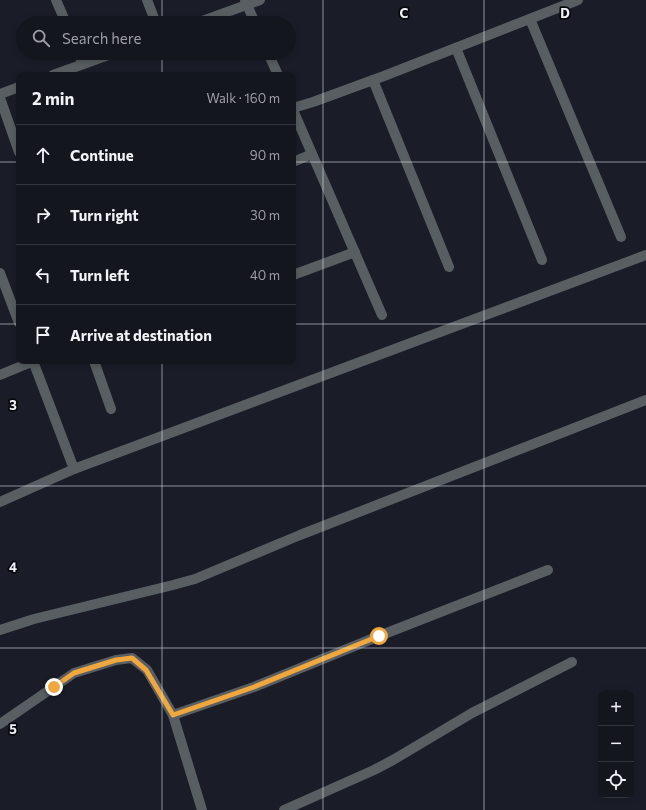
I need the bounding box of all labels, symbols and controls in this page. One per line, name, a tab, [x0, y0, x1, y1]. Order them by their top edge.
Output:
text: C	[400, 5, 409, 21]
text: D	[560, 5, 570, 21]
search box	[16, 16, 296, 60]
icon: search	[30, 27, 52, 49]
text: Search here	[62, 29, 141, 47]
text: 2 min	[32, 88, 74, 109]
text: Walk · 160 m	[206, 90, 280, 106]
icon: ahead	[32, 144, 54, 166]
text: Continue	[70, 146, 134, 164]
text: 90 m	[250, 147, 280, 163]
icon: right	[32, 204, 54, 226]
text: Turn right	[70, 206, 139, 224]
text: 30 m	[250, 207, 280, 223]
icon: left	[32, 264, 54, 286]
text: Turn left	[70, 266, 129, 284]
text: 40 m	[250, 267, 280, 283]
icon: arrive	[32, 324, 54, 346]
text: Arrive at destination	[70, 326, 212, 344]
text: 3	[9, 397, 17, 413]
text: 4	[9, 559, 17, 575]
route start	[370, 627, 388, 645]
route end	[45, 678, 63, 696]
map controls	[598, 690, 634, 798]
button: +	[598, 690, 634, 726]
text: 5	[9, 721, 17, 737]
button: −	[598, 726, 634, 762]
button: locate	[598, 762, 634, 798]

